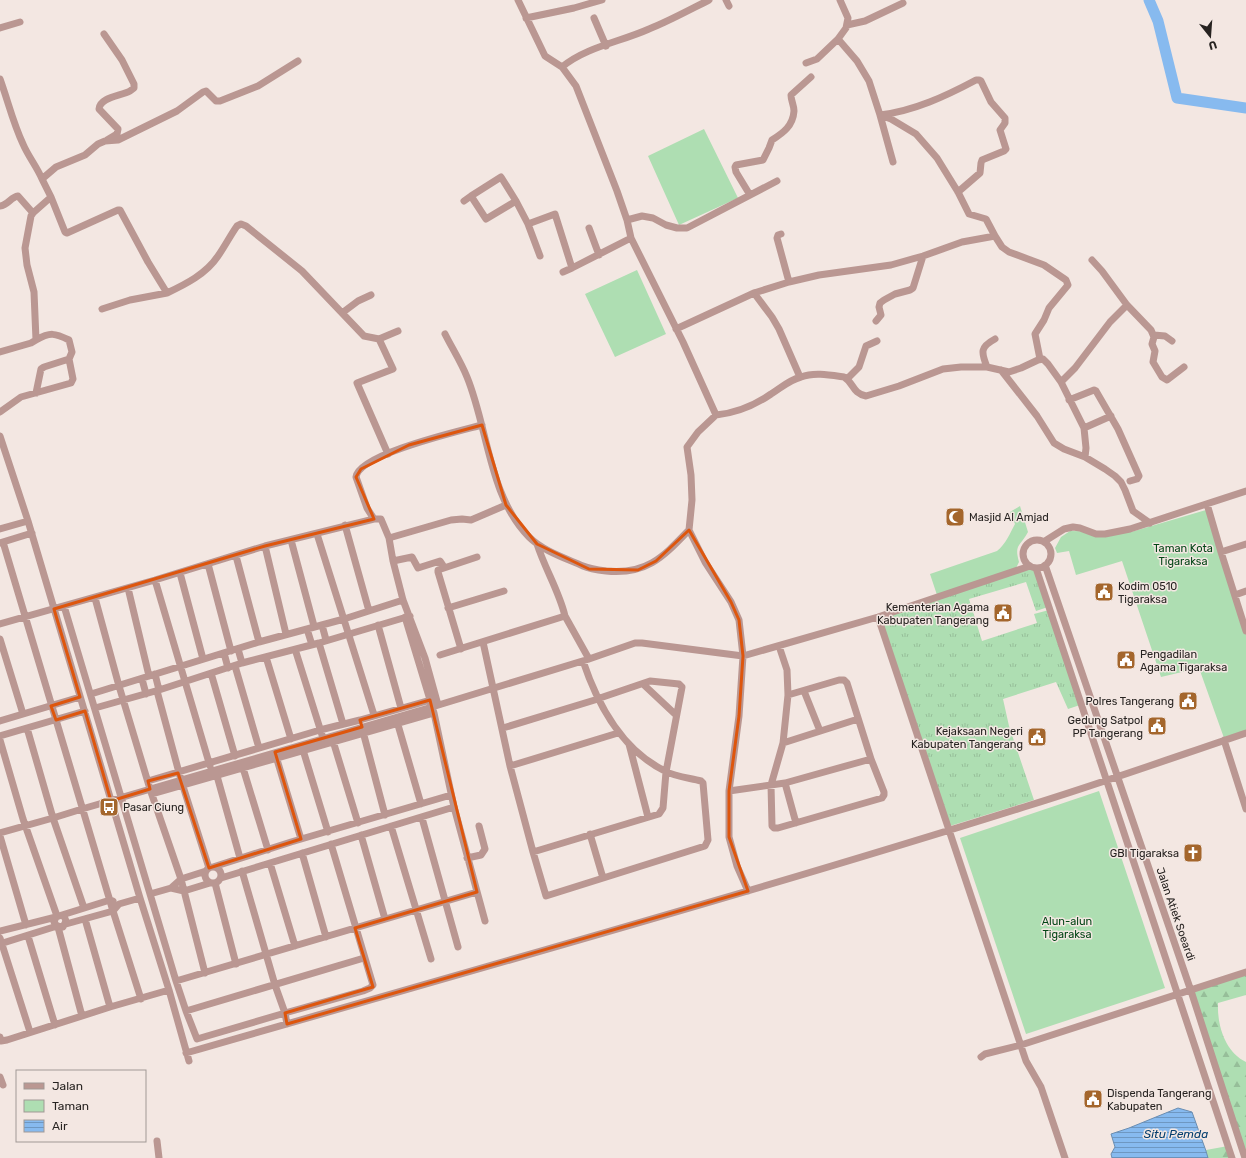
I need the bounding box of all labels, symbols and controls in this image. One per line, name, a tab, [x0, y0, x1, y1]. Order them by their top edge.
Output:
north arrow	[1190, 16, 1230, 56]
text: U	[1207, 38, 1218, 52]
mosque icon: Masjid Al Amjad	[944, 506, 966, 528]
place label: Masjid Al Amjad	[969, 511, 1049, 524]
park label: Taman Kota Tigaraksa	[1153, 542, 1213, 568]
place label: Kodim 0510 Tigaraksa	[1118, 580, 1177, 606]
public building icon: Kodim 0510 Tigaraksa	[1093, 581, 1115, 603]
place label: Kementerian Agama Kabupaten Tangerang	[877, 601, 989, 627]
public building icon: Kementerian Agama Kabupaten Tangerang	[992, 602, 1014, 624]
place label: Pengadilan Agama Tigaraksa	[1140, 648, 1227, 674]
public building icon: Pengadilan Agama Tigaraksa	[1115, 649, 1137, 671]
public building icon: Polres Tangerang	[1177, 690, 1199, 712]
place label: Polres Tangerang	[1086, 695, 1174, 708]
place label: Gedung Satpol PP Tangerang	[1068, 714, 1143, 740]
public building icon: Gedung Satpol PP Tangerang	[1146, 715, 1168, 737]
place label: Kejaksaan Negeri Kabupaten Tangerang	[911, 725, 1023, 751]
public building icon: Kejaksaan Negeri Kabupaten Tangerang	[1026, 726, 1048, 748]
bus stop icon: Pasar Ciung	[98, 796, 120, 818]
place label: Pasar Ciung	[123, 801, 184, 814]
church icon: GBI Tigaraksa	[1182, 842, 1204, 864]
place label: GBI Tigaraksa	[1110, 847, 1179, 860]
street label: Jalan Atiek Soeardi	[1153, 866, 1198, 963]
park label: Alun-alun Tigaraksa	[1042, 915, 1092, 941]
legend	[16, 1070, 146, 1142]
text: Jalan	[52, 1079, 83, 1093]
place label: Dispenda Tangerang Kabupaten	[1107, 1087, 1211, 1113]
public building icon: Dispenda Tangerang Kabupaten	[1082, 1088, 1104, 1110]
text: Taman	[52, 1099, 89, 1113]
text: Air	[52, 1119, 68, 1133]
water label: Situ Pemda	[1144, 1127, 1208, 1141]

